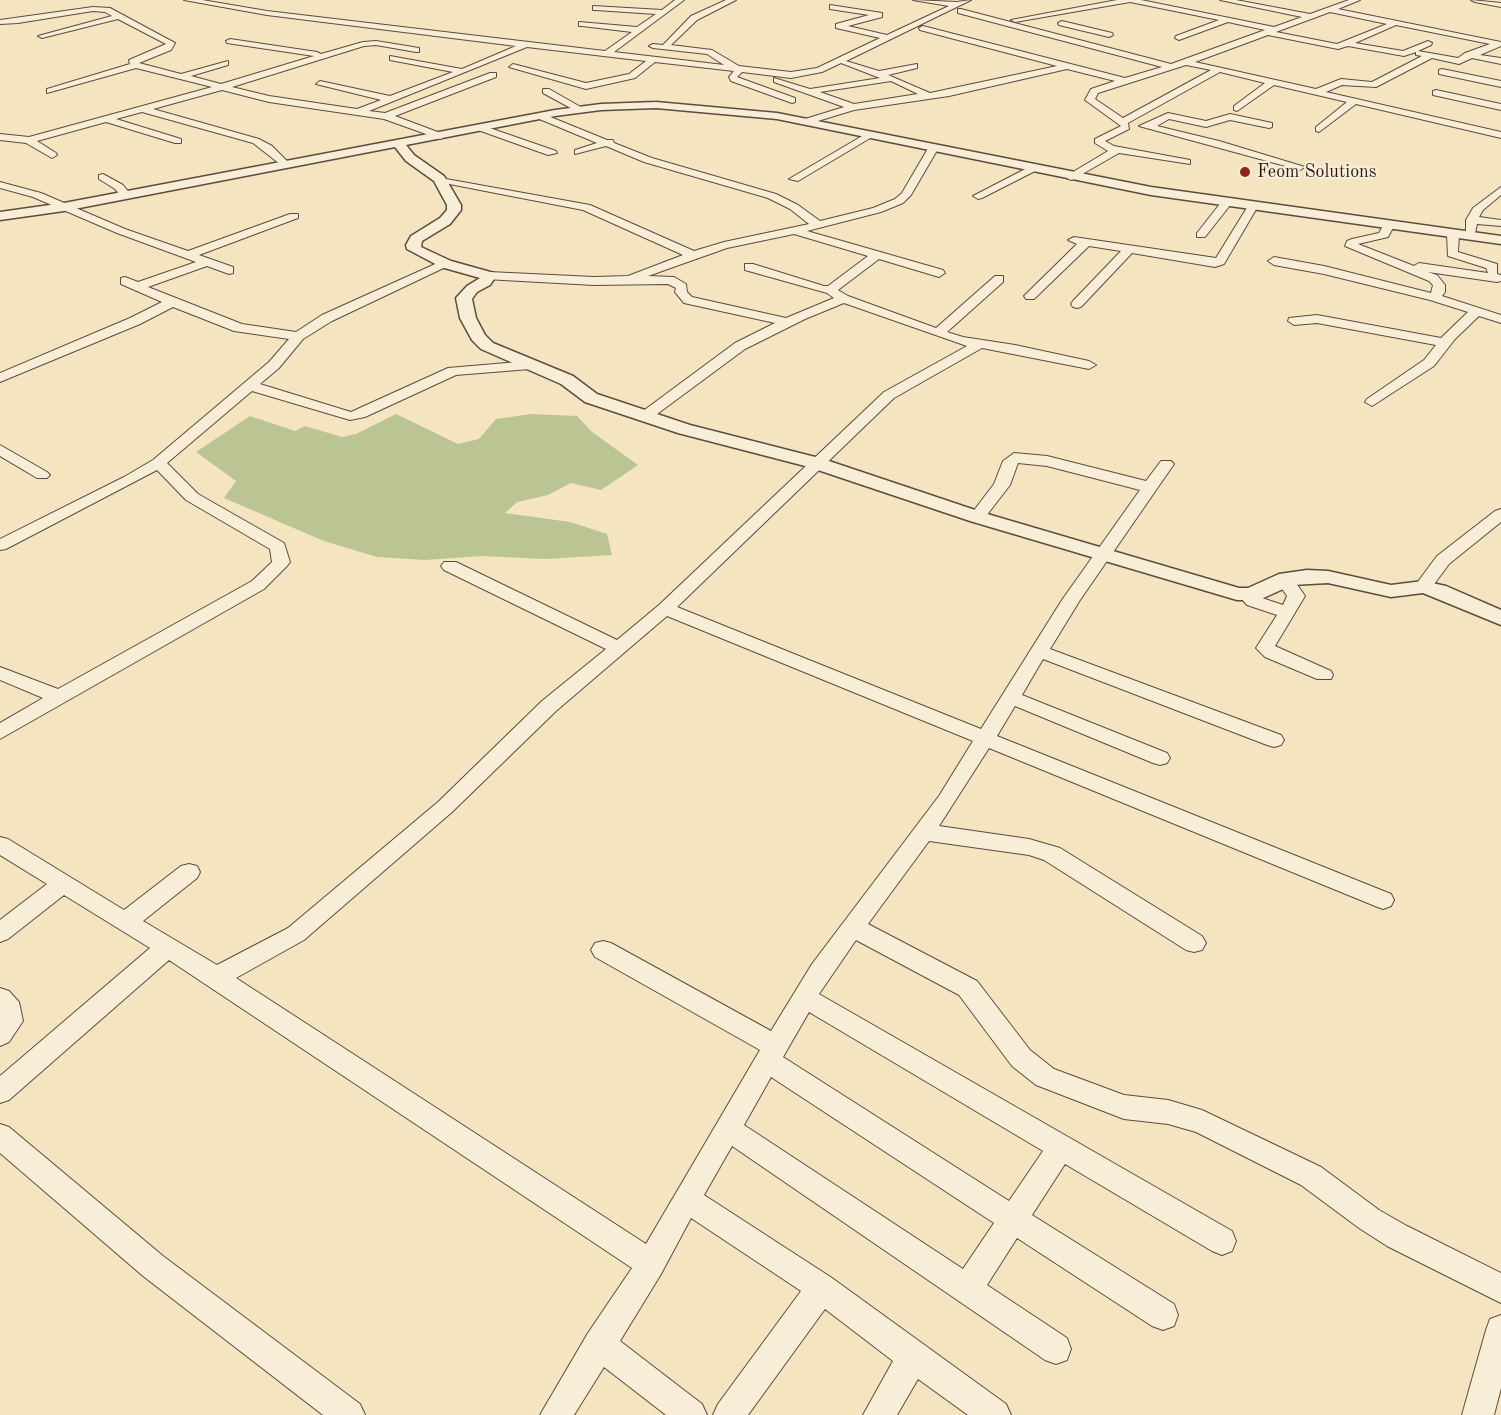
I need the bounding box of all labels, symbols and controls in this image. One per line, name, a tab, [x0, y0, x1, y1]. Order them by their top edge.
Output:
place label: Feom Solutions	[1257, 161, 1377, 183]
marker: Feom Solutions	[1238, 165, 1252, 179]

